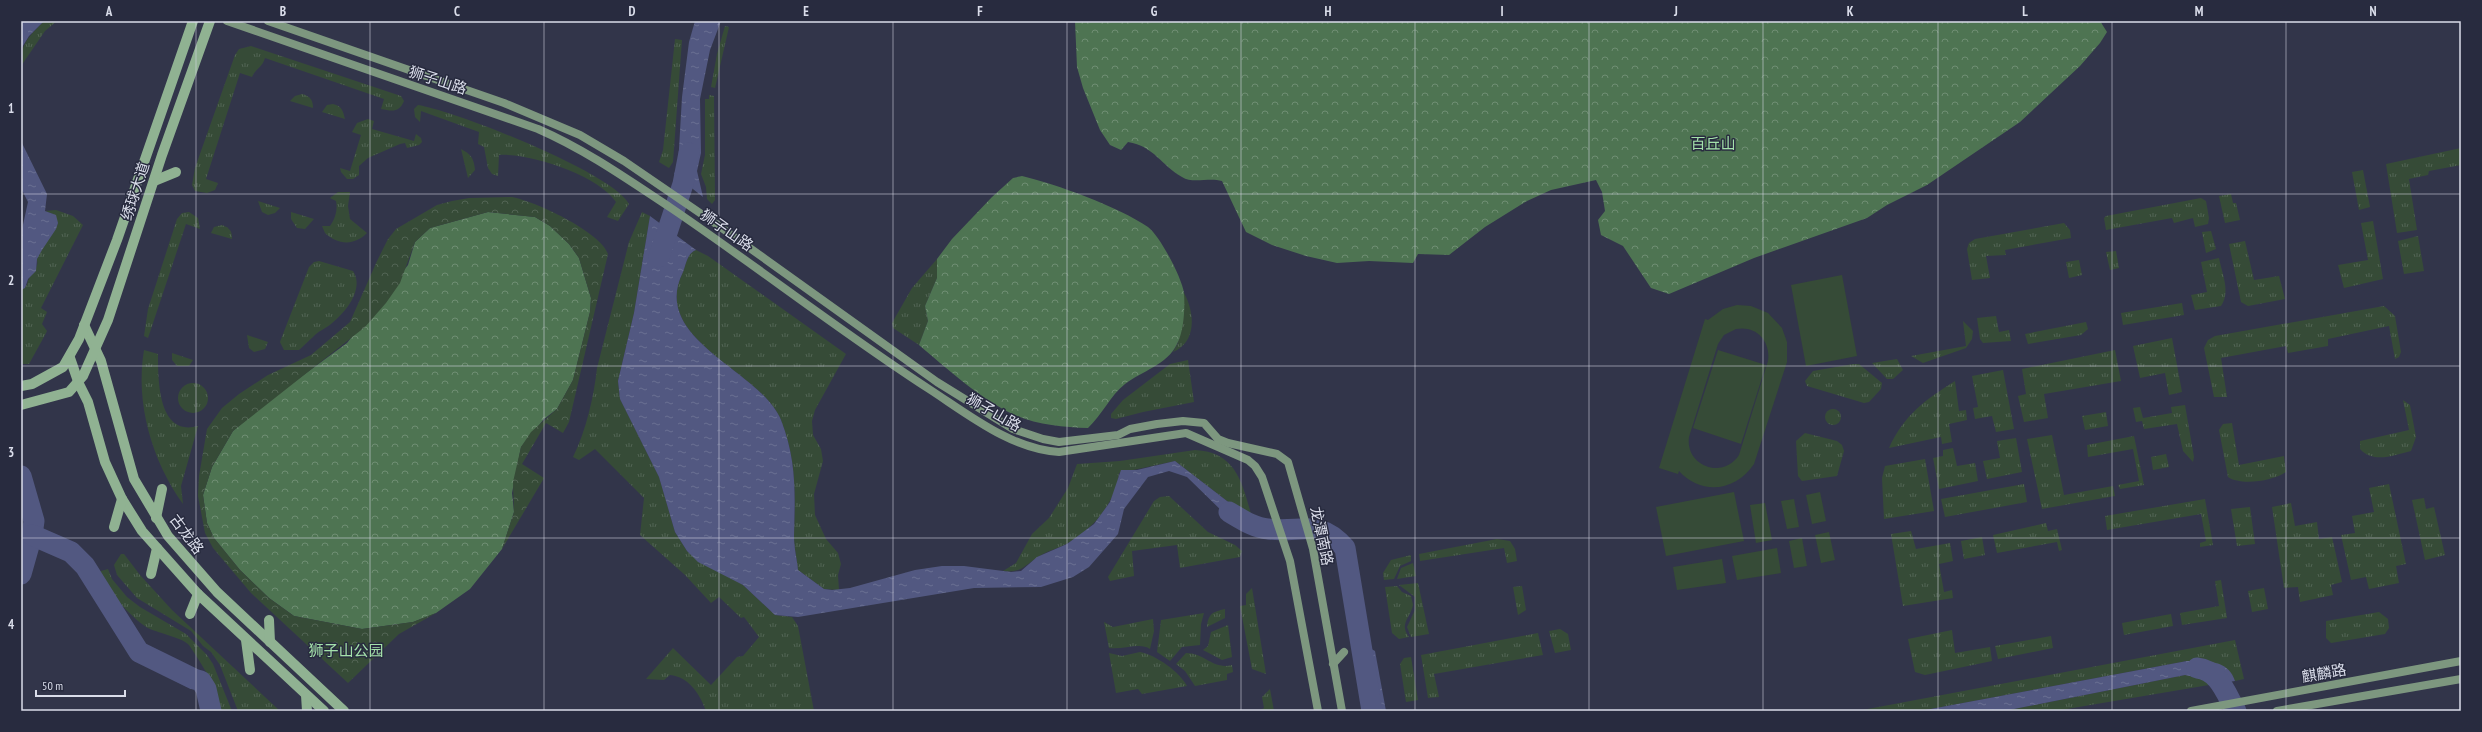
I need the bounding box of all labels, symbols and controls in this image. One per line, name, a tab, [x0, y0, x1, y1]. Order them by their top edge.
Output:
text: A	[105, 3, 113, 20]
text: B	[280, 3, 286, 20]
text: C	[454, 3, 460, 20]
text: D	[629, 3, 636, 20]
text: E	[803, 3, 809, 20]
text: F	[977, 3, 983, 20]
text: G	[1151, 3, 1158, 20]
text: H	[1325, 3, 1332, 20]
text: I	[1500, 3, 1504, 20]
text: J	[1673, 3, 1678, 20]
text: K	[1847, 3, 1854, 20]
text: L	[2022, 3, 2028, 20]
text: M	[2195, 3, 2204, 20]
text: N	[2369, 3, 2377, 20]
street label: 狮子山路	[407, 62, 469, 98]
text: 1	[8, 100, 14, 117]
park label: 百丘山	[1690, 134, 1736, 153]
street label: 绣球大道	[117, 160, 153, 222]
street label: 狮子山路	[697, 205, 757, 255]
text: 2	[8, 272, 14, 289]
street label: 狮子山路	[963, 389, 1025, 435]
text: 3	[8, 444, 14, 461]
street label: 龙潭南路	[1306, 505, 1338, 567]
street label: 古龙路	[166, 510, 208, 558]
text: 4	[8, 616, 15, 633]
park label: 狮子山公园	[308, 641, 384, 660]
street label: 麒麟路	[2300, 660, 2348, 686]
scale bar	[36, 672, 125, 698]
text: 50 m	[42, 678, 63, 693]

